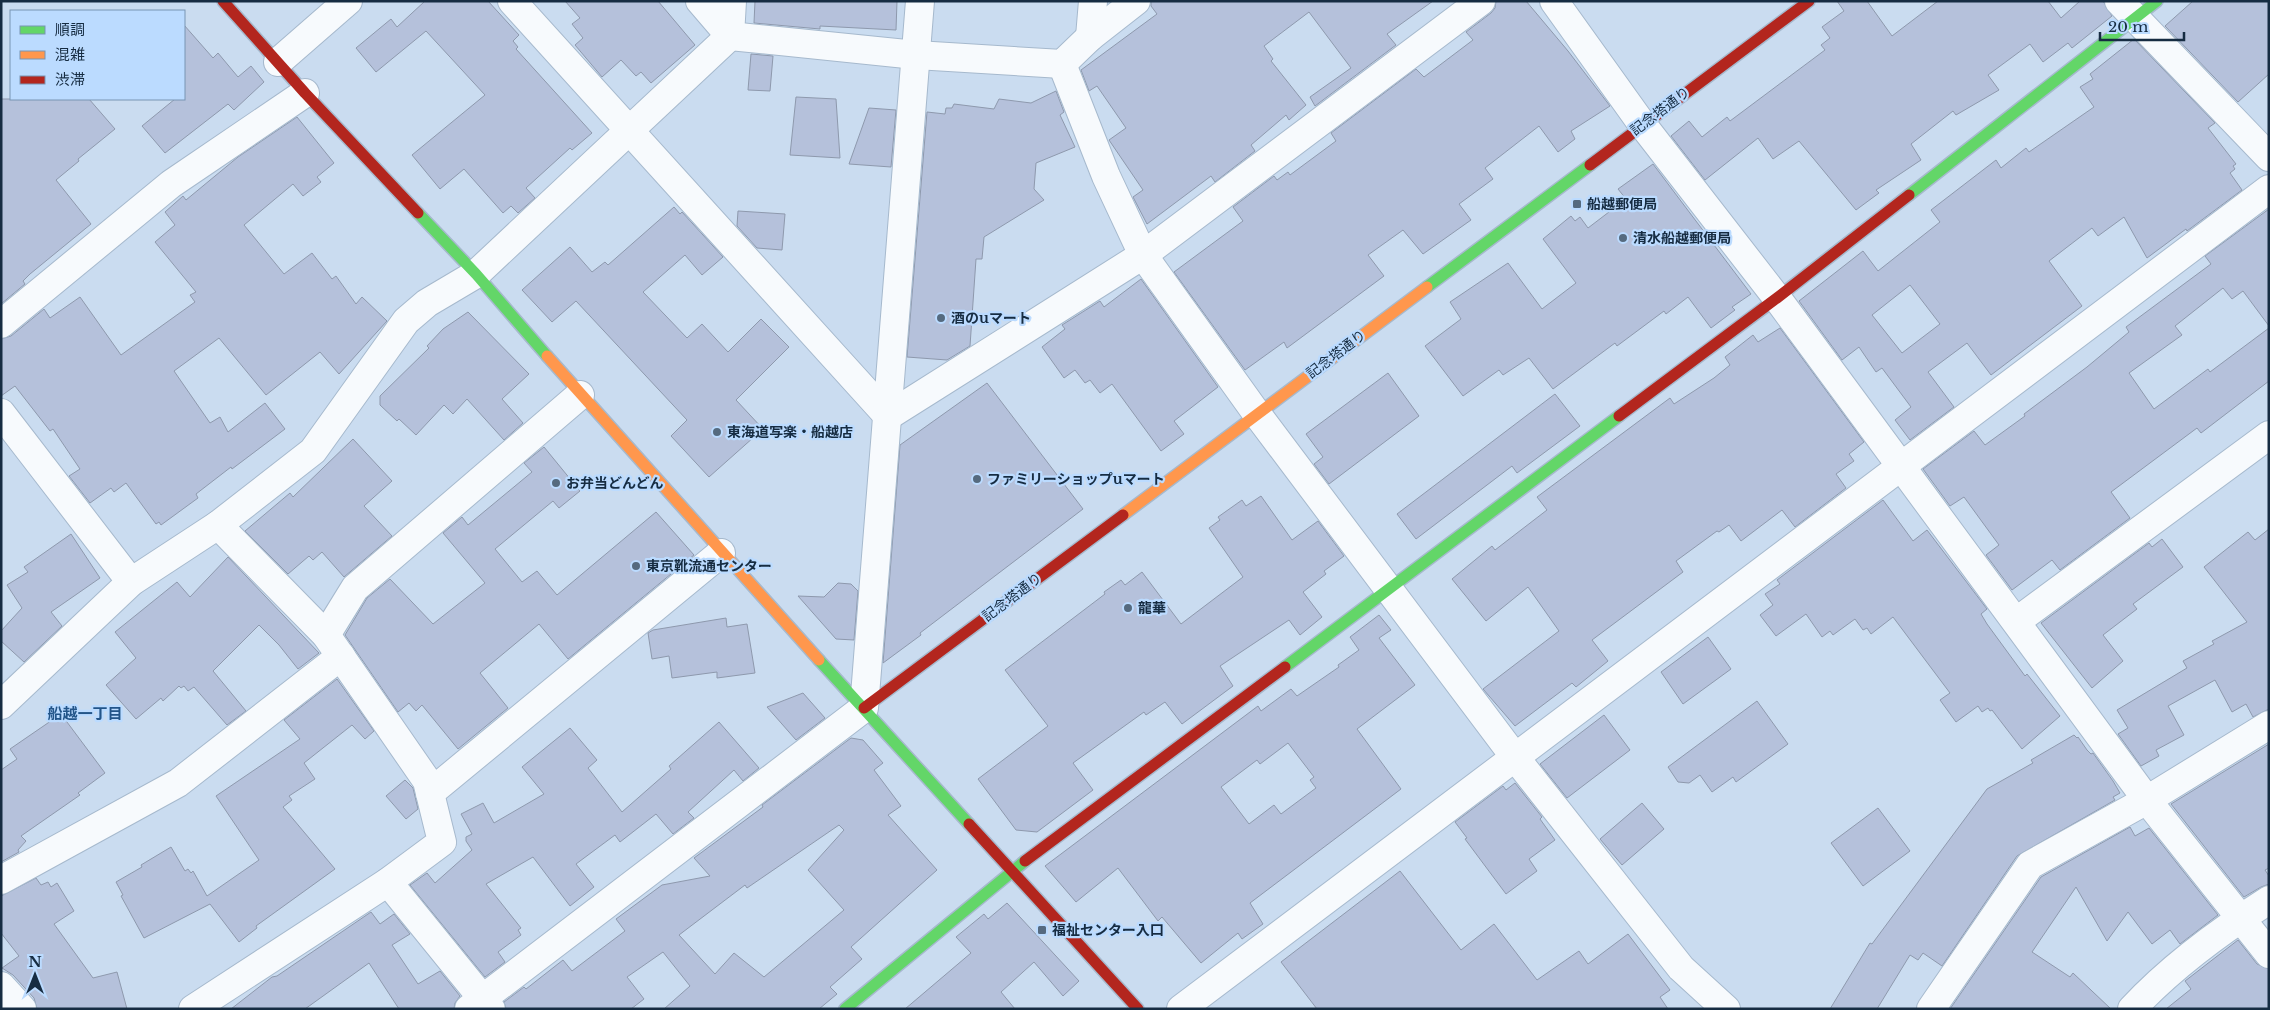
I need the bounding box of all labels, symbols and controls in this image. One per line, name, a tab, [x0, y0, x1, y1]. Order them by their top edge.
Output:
legend	[10, 10, 185, 100]
scale bar	[2100, 10, 2184, 42]
text: 20 m	[2108, 17, 2148, 36]
text: 順調	[55, 20, 85, 39]
text: 混雑	[55, 45, 85, 64]
text: 渋滞	[55, 70, 85, 89]
street label: 記念塔通り	[1627, 83, 1693, 139]
place label: 船越郵便局	[1587, 195, 1657, 213]
marker: 船越郵便局	[1571, 198, 1583, 210]
place label: 清水船越郵便局	[1633, 229, 1731, 247]
marker: 清水船越郵便局	[1617, 232, 1629, 244]
place label: 酒のuマート	[951, 309, 1031, 327]
marker: 酒のuマート	[935, 312, 947, 324]
street label: 記念塔通り	[1303, 326, 1369, 382]
place label: 東海道写楽・船越店	[727, 423, 853, 441]
marker: 東海道写楽・船越店	[711, 426, 723, 438]
place label: ファミリーショップuマート	[987, 470, 1165, 488]
marker: ファミリーショップuマート	[971, 473, 983, 485]
place label: お弁当どんどん	[566, 474, 664, 492]
marker: お弁当どんどん	[550, 477, 562, 489]
place label: 東京靴流通センター	[646, 557, 772, 575]
marker: 東京靴流通センター	[630, 560, 642, 572]
street label: 記念塔通り	[979, 569, 1045, 625]
place label: 龍華	[1138, 599, 1166, 617]
marker: 龍華	[1122, 602, 1134, 614]
district label: 船越一丁目	[47, 704, 123, 723]
place label: 福祉センター入口	[1052, 921, 1164, 939]
marker: 福祉センター入口	[1036, 924, 1048, 936]
north arrow	[10, 950, 60, 1000]
text: N	[28, 953, 42, 971]

